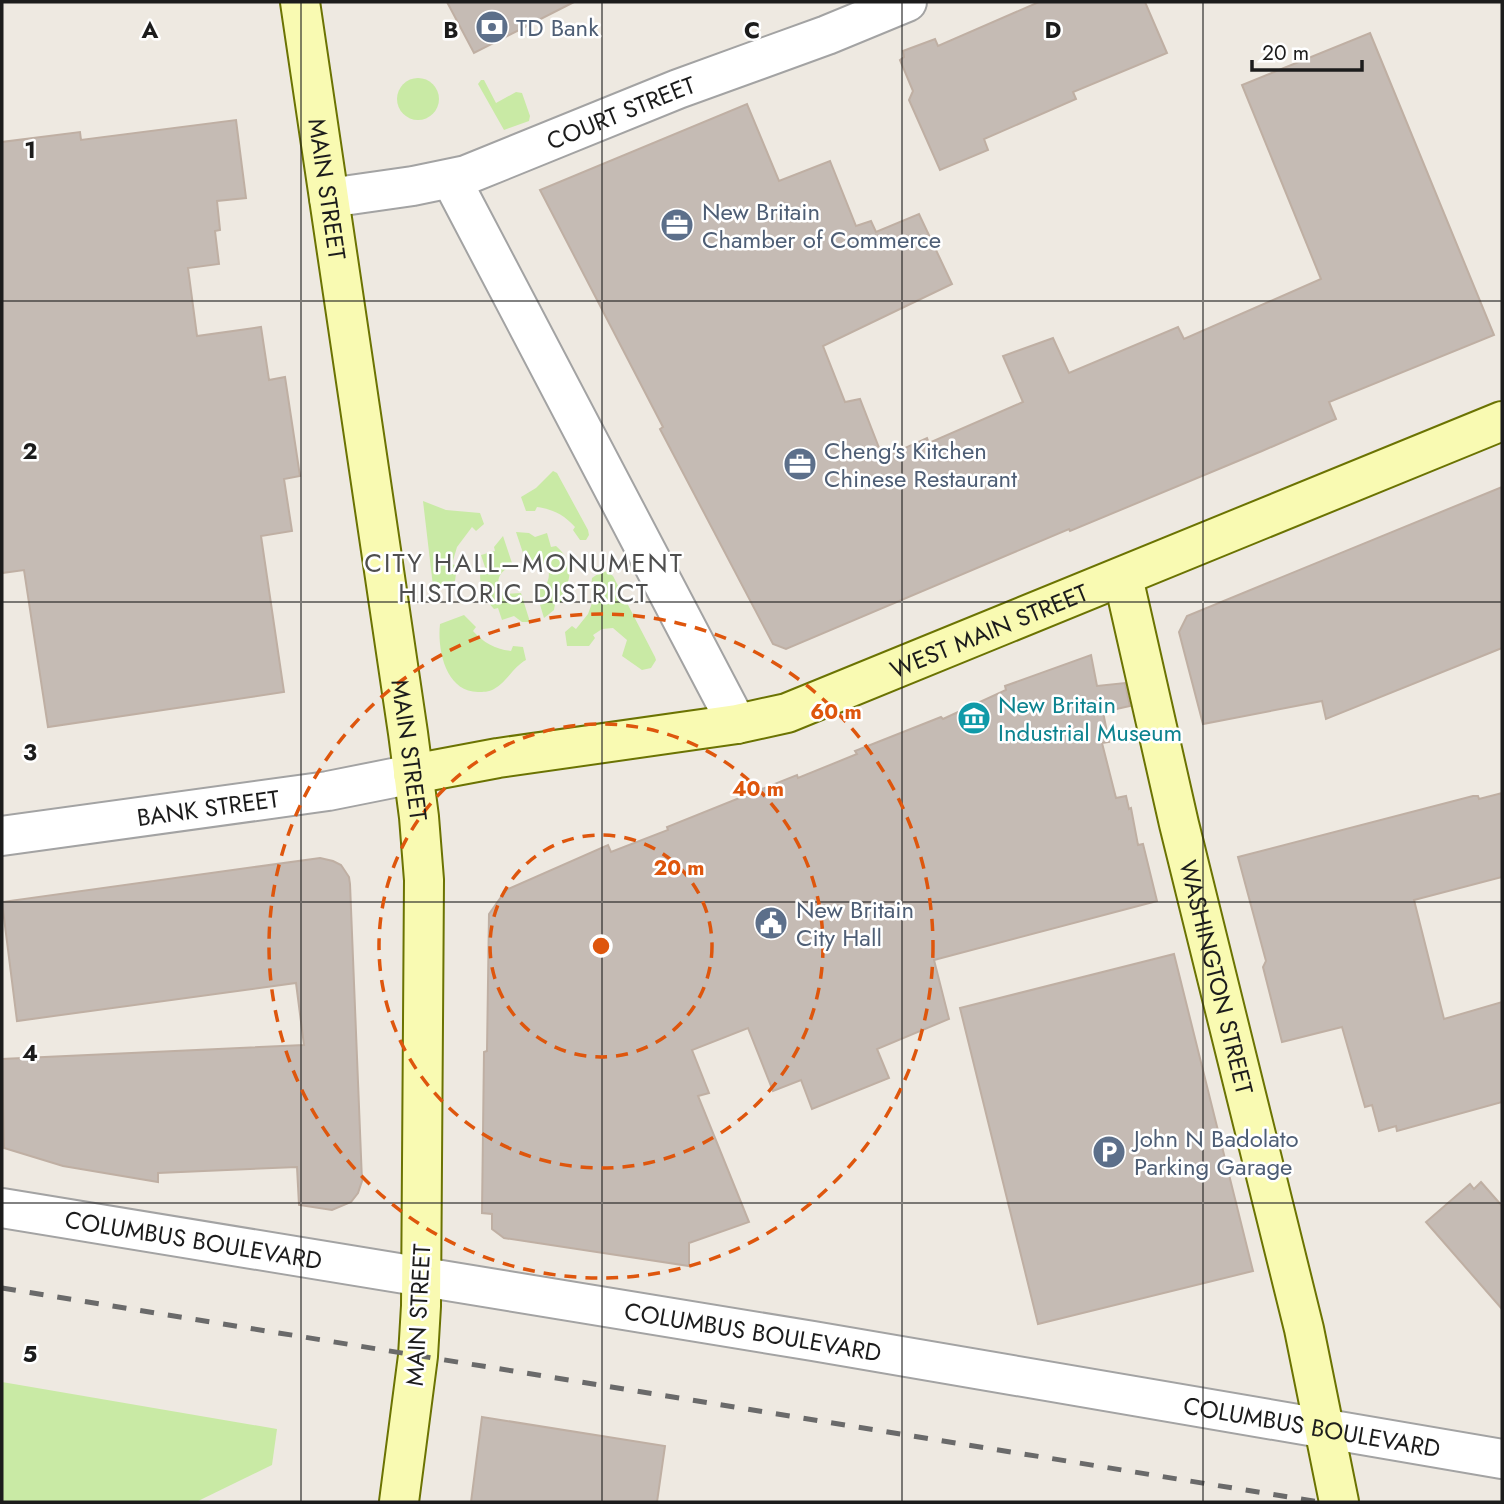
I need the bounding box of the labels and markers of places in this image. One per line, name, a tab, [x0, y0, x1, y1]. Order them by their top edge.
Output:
bank icon: TD Bank	[473, 8, 511, 46]
place label: TD Bank	[516, 10, 599, 45]
place label: New Britain Chamber of Commerce	[702, 194, 941, 257]
office icon: New Britain Chamber of Commerce	[658, 206, 696, 244]
place label: Cheng's Kitchen Chinese Restaurant	[824, 433, 1017, 496]
office icon: Cheng's Kitchen Chinese Restaurant	[781, 445, 819, 483]
place label: New Britain Industrial Museum	[998, 687, 1182, 750]
museum icon: New Britain Industrial Museum	[955, 699, 993, 737]
place label: New Britain City Hall	[796, 892, 914, 955]
public building icon: New Britain City Hall	[752, 904, 790, 942]
centre of rings	[589, 934, 613, 958]
place label: John N Badolato Parking Garage	[1131, 1121, 1299, 1184]
parking icon: John N Badolato Parking Garage	[1090, 1133, 1128, 1171]

